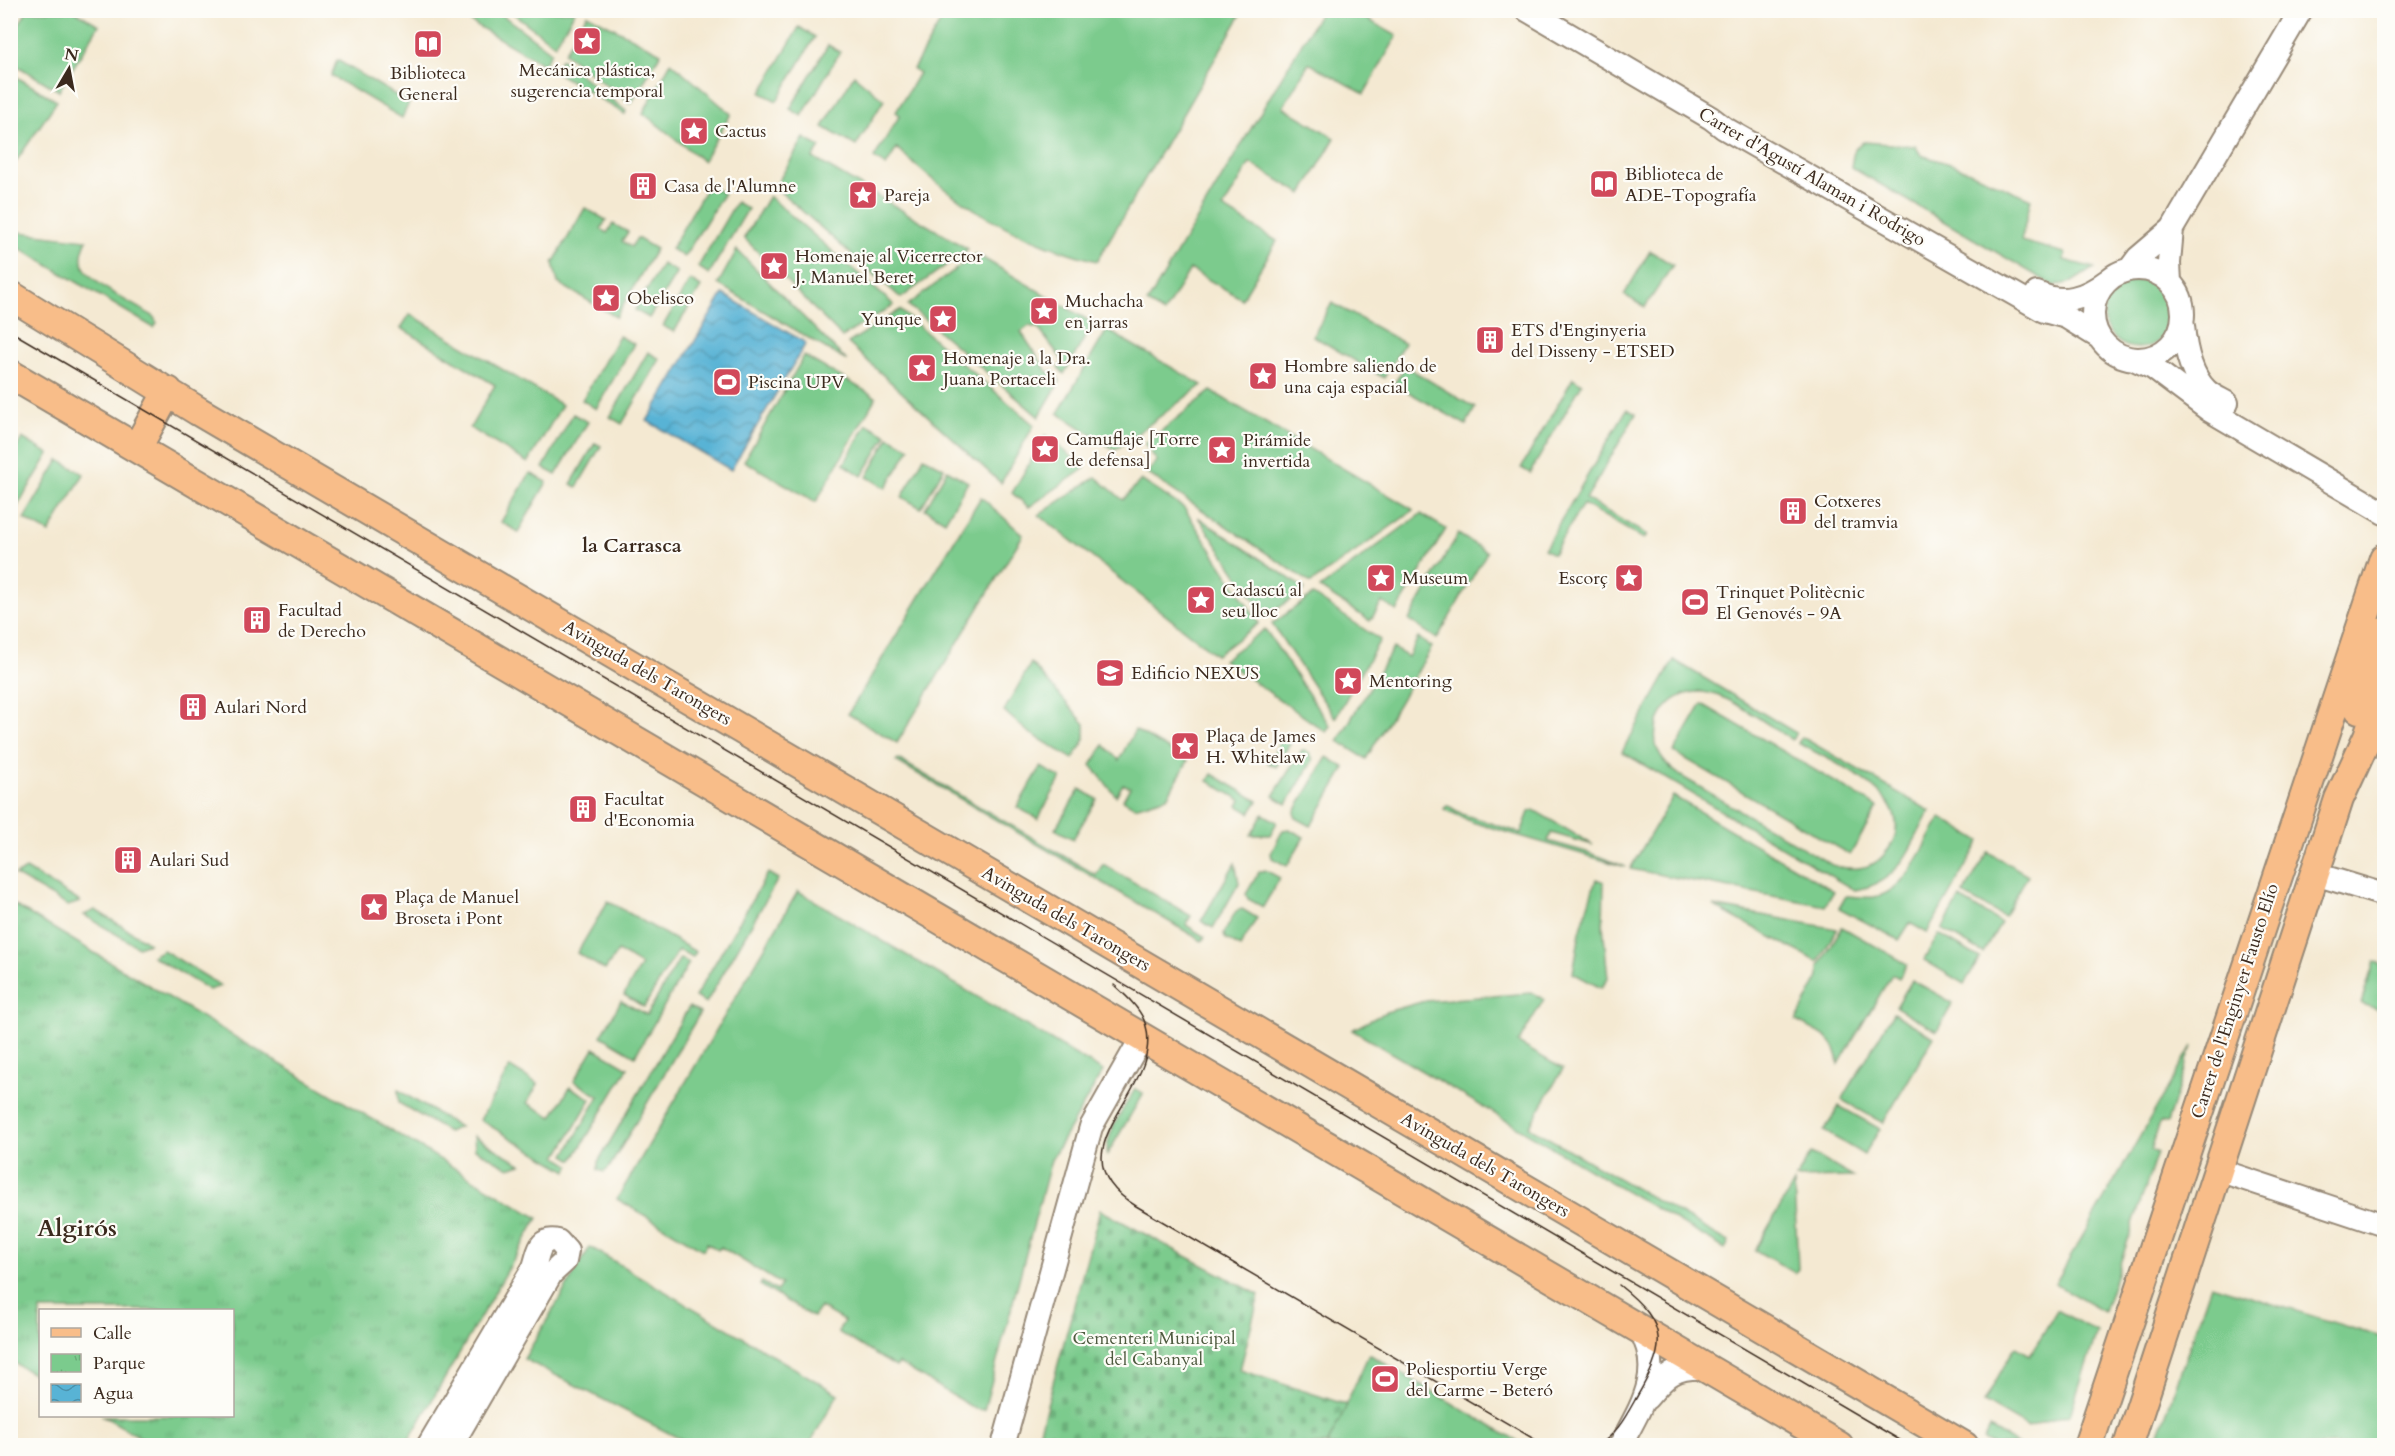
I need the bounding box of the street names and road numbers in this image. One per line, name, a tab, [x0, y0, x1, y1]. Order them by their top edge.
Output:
street label: Carrer d'Agustí Alaman i Rodrigo	[1694, 102, 1930, 253]
street label: Avinguda dels Tarongers	[558, 614, 736, 732]
street label: Avinguda dels Tarongers	[977, 860, 1155, 978]
street label: Carrer de l'Enginyer Fausto Elío	[2185, 880, 2285, 1122]
street label: Avinguda dels Tarongers	[1396, 1106, 1574, 1224]

